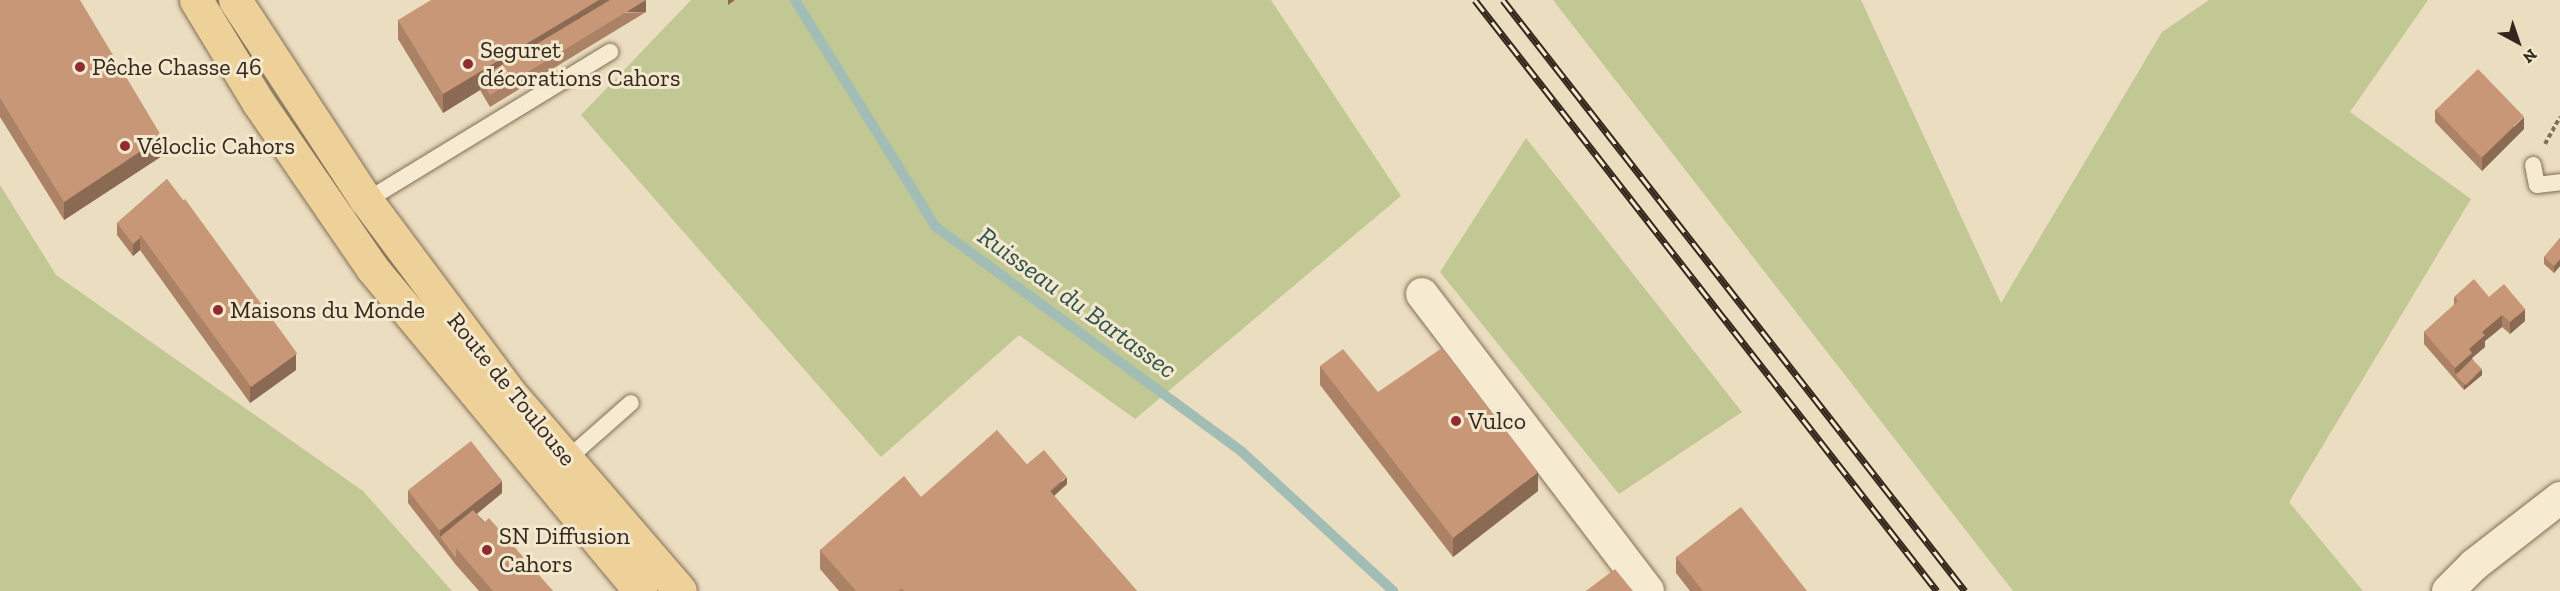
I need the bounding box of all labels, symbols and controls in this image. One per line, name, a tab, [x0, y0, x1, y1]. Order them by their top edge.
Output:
north arrow	[2488, 12, 2548, 72]
place label: Seguret décorations Cahors	[480, 36, 681, 92]
text: N	[2519, 45, 2541, 67]
place label: Pêche Chasse 46	[92, 53, 262, 81]
marker: Seguret décorations Cahors	[461, 57, 475, 71]
marker: Pêche Chasse 46	[73, 60, 87, 74]
place label: Véloclic Cahors	[137, 132, 295, 160]
marker: Véloclic Cahors	[118, 139, 132, 153]
water label: Ruisseau du Bartassec	[972, 221, 1182, 385]
place label: Maisons du Monde	[230, 296, 425, 324]
marker: Maisons du Monde	[211, 303, 225, 317]
street label: Route de Toulouse	[441, 307, 583, 471]
place label: Vulco	[1468, 407, 1526, 435]
marker: Vulco	[1449, 414, 1463, 428]
place label: SN Diffusion Cahors	[499, 522, 630, 578]
marker: SN Diffusion Cahors	[480, 543, 494, 557]

